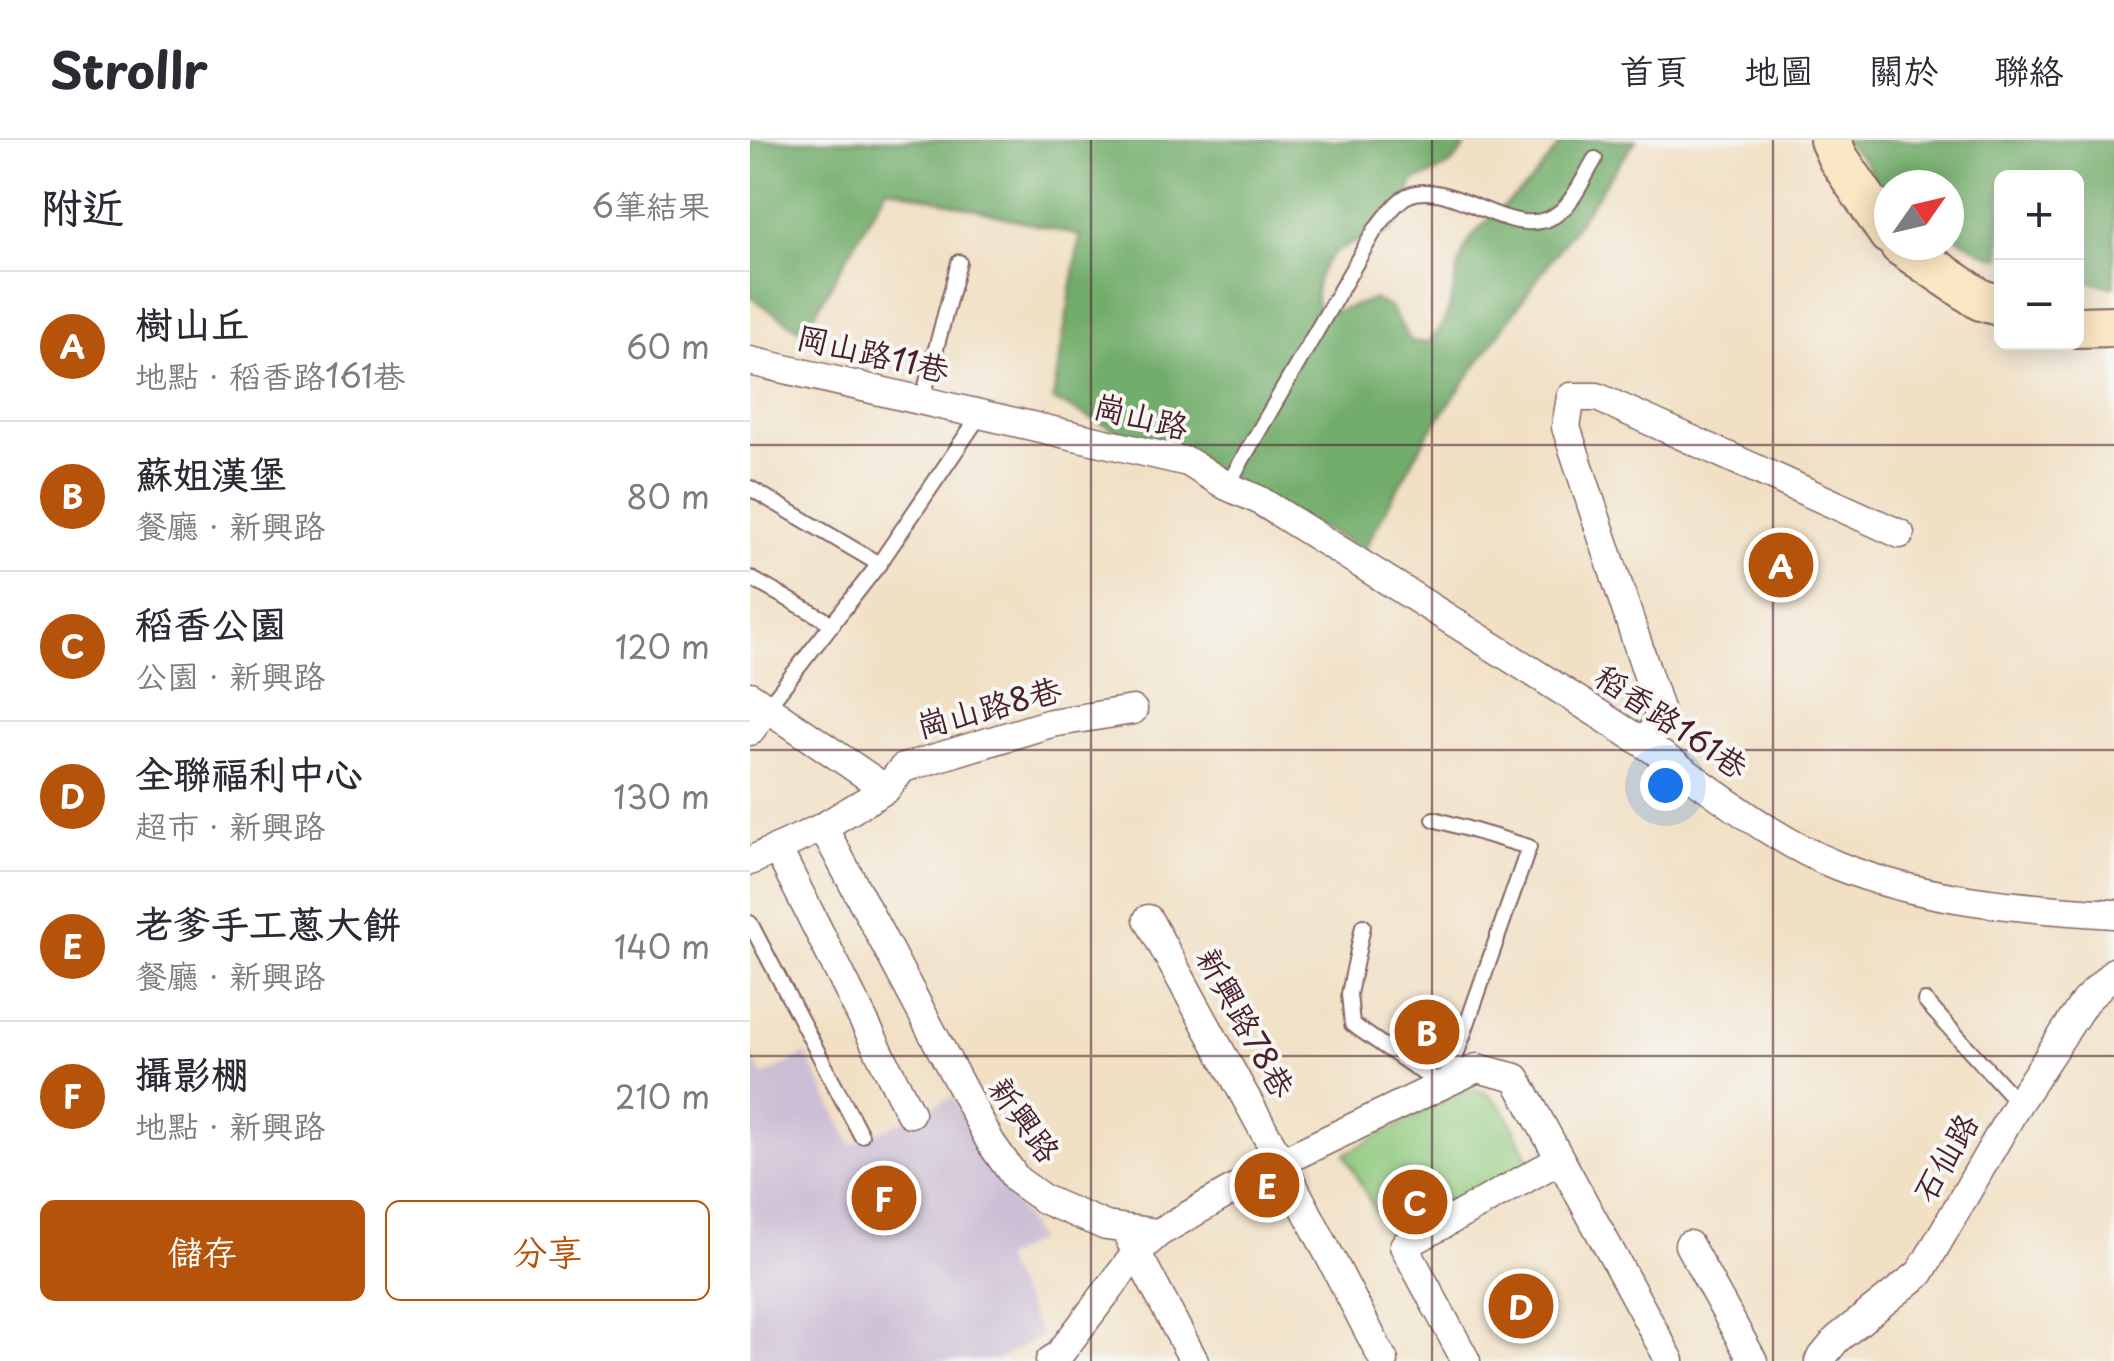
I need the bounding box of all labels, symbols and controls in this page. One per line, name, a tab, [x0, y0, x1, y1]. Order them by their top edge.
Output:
text: Strollr	[50, 33, 208, 105]
text: 首頁	[1619, 43, 1689, 96]
text: 地圖	[1744, 43, 1814, 96]
text: 關於	[1869, 43, 1939, 96]
text: 聯絡	[1994, 43, 2064, 96]
north arrow	[1874, 170, 1964, 260]
map controls	[1994, 170, 2084, 350]
button: +	[1994, 170, 2084, 260]
text: 附近	[40, 174, 124, 237]
text: 6筆結果	[592, 181, 710, 229]
button: −	[1994, 260, 2084, 350]
text: 樹山丘	[135, 294, 249, 351]
street label: 岡山路11巷	[793, 311, 954, 393]
text: A	[60, 322, 85, 370]
text: 60 m	[626, 322, 710, 370]
text: 地點 · 稻香路161巷	[135, 351, 405, 399]
street label: 崗山路	[1089, 380, 1194, 450]
text: 蘇姐漢堡	[135, 444, 287, 501]
text: B	[62, 472, 83, 520]
text: 80 m	[626, 472, 710, 520]
text: 餐廳 · 新興路	[135, 501, 325, 549]
pin: A	[1748, 528, 1814, 602]
text: 稻香公園	[135, 594, 287, 651]
text: C	[60, 622, 85, 670]
text: 120 m	[615, 622, 710, 670]
text: 公園 · 新興路	[135, 651, 325, 699]
street label: 稻香路161巷	[1586, 651, 1758, 789]
street label: 崗山路8巷	[911, 664, 1066, 748]
text: 全聯福利中心	[135, 744, 363, 801]
your location	[1640, 760, 1691, 811]
text: D	[60, 772, 85, 820]
text: 130 m	[613, 772, 710, 820]
text: 超市 · 新興路	[135, 801, 325, 849]
text: 老爹手工蔥大餅	[135, 894, 401, 951]
text: E	[63, 922, 82, 970]
text: 140 m	[614, 922, 710, 970]
street label: 新興路78巷	[1186, 938, 1308, 1106]
text: 餐廳 · 新興路	[135, 951, 325, 999]
pin: B	[1394, 994, 1460, 1070]
text: 攝影棚	[135, 1044, 249, 1101]
street label: 新興路	[978, 1066, 1073, 1172]
text: F	[63, 1072, 82, 1120]
text: 210 m	[615, 1072, 710, 1120]
text: 地點 · 新興路	[135, 1101, 325, 1149]
street label: 石仙路	[1899, 1103, 1989, 1211]
pin: E	[1234, 1148, 1300, 1222]
pin: F	[852, 1160, 916, 1236]
pin: C	[1382, 1164, 1448, 1240]
button: 儲存	[40, 1200, 365, 1301]
button: 分享	[385, 1200, 710, 1301]
pin: D	[1488, 1268, 1554, 1344]

